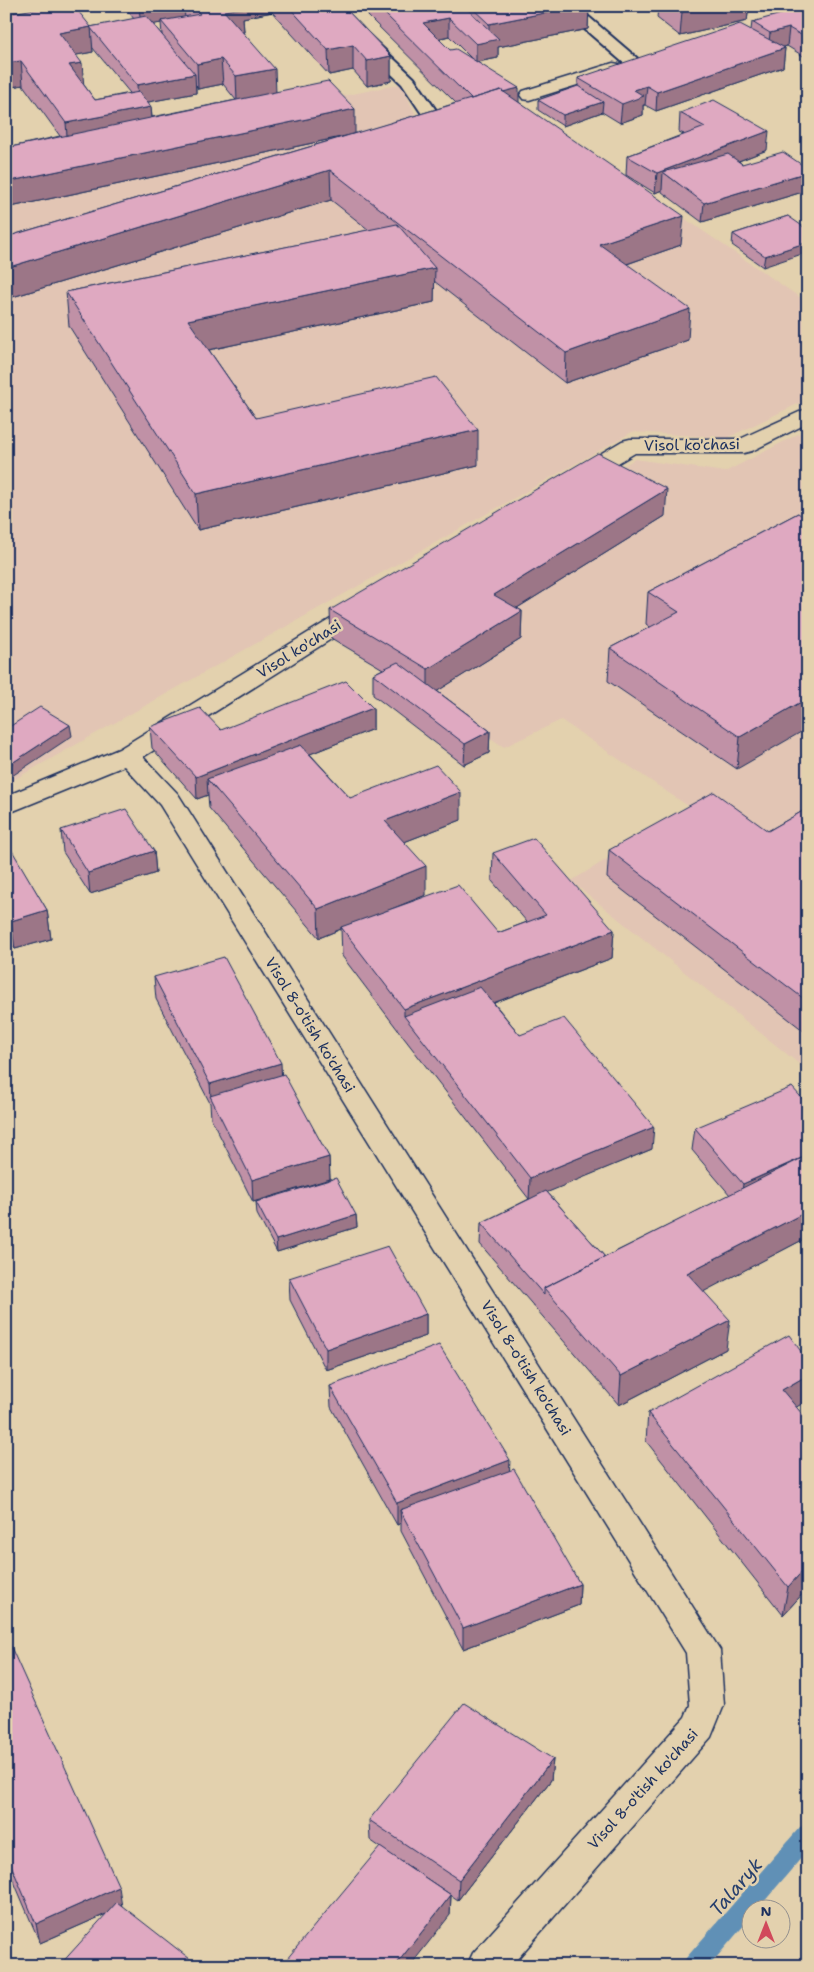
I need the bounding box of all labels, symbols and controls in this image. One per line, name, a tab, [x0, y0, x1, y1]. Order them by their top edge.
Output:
street label: Visol ko'chasi	[644, 434, 740, 456]
street label: Visol ko'chasi	[253, 615, 345, 683]
street label: Visol 8-o'tish ko'chasi	[260, 954, 360, 1096]
street label: Visol 8-o'tish ko'chasi	[476, 1297, 576, 1439]
street label: Visol 8-o'tish ko'chasi	[583, 1724, 703, 1854]
water label: Talaryk	[704, 1853, 768, 1921]
north arrow	[742, 1900, 792, 1950]
text: N	[760, 1902, 772, 1920]

